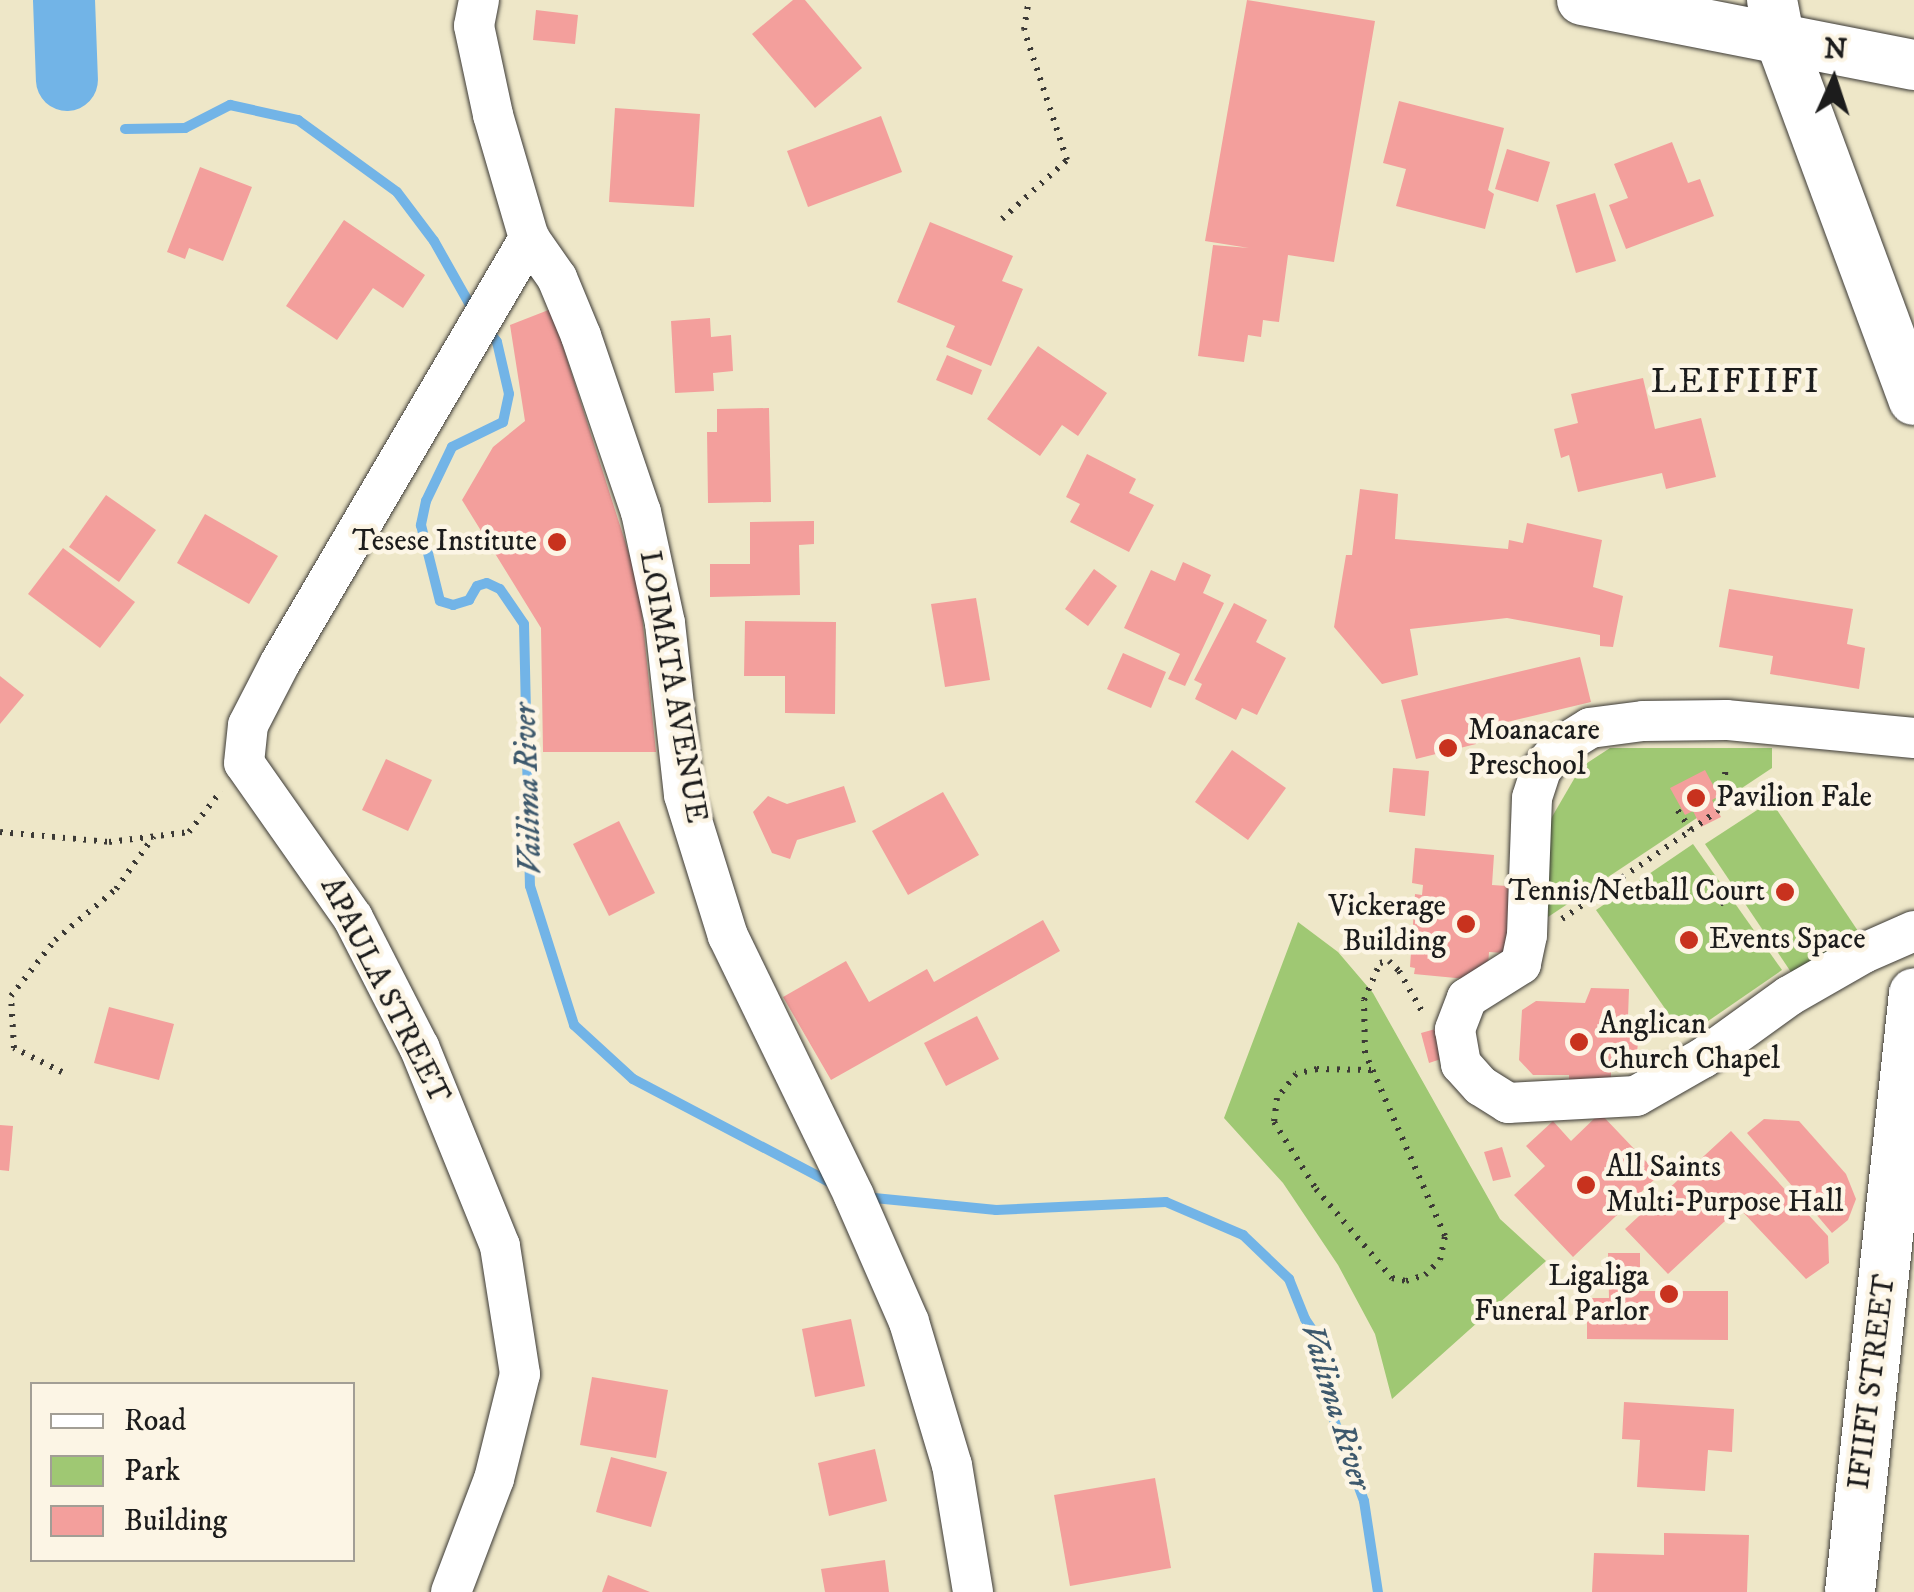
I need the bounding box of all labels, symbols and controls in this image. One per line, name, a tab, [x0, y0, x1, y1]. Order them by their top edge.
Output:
north arrow	[1784, 30, 1884, 130]
text: N	[1823, 31, 1848, 68]
district label: LEIFIIFI	[1651, 361, 1821, 403]
place label: Tesese Institute	[352, 524, 537, 560]
marker: Tesese Institute	[546, 531, 568, 553]
street label: LOIMATA AVENUE	[630, 548, 714, 826]
water label: Vailima River	[507, 703, 551, 875]
place label: Moanacare Preschool	[1468, 713, 1600, 784]
marker: Moanacare Preschool	[1437, 737, 1459, 759]
place label: Pavilion Fale	[1716, 780, 1872, 816]
marker: Pavilion Fale	[1685, 787, 1707, 809]
street label: APAULA STREET	[312, 872, 456, 1110]
place label: Tennis/Netball Court	[1509, 874, 1765, 910]
marker: Tennis/Netball Court	[1774, 881, 1796, 903]
place label: Vickerage Building	[1329, 889, 1446, 960]
marker: Vickerage Building	[1455, 913, 1477, 935]
place label: Events Space	[1709, 922, 1866, 958]
marker: Events Space	[1678, 929, 1700, 951]
place label: Anglican Church Chapel	[1599, 1007, 1780, 1078]
marker: Anglican Church Chapel	[1568, 1031, 1590, 1053]
place label: All Saints Multi-Purpose Hall	[1606, 1150, 1843, 1220]
marker: All Saints Multi-Purpose Hall	[1575, 1174, 1597, 1196]
place label: Ligaliga Funeral Parlor	[1474, 1259, 1649, 1330]
street label: IFIIFI STREET	[1842, 1272, 1904, 1492]
marker: Ligaliga Funeral Parlor	[1658, 1283, 1680, 1305]
water label: Vailima River	[1292, 1319, 1378, 1495]
legend	[30, 1382, 355, 1562]
text: Road	[124, 1403, 186, 1440]
text: Park	[124, 1453, 180, 1490]
text: Building	[124, 1503, 227, 1540]

